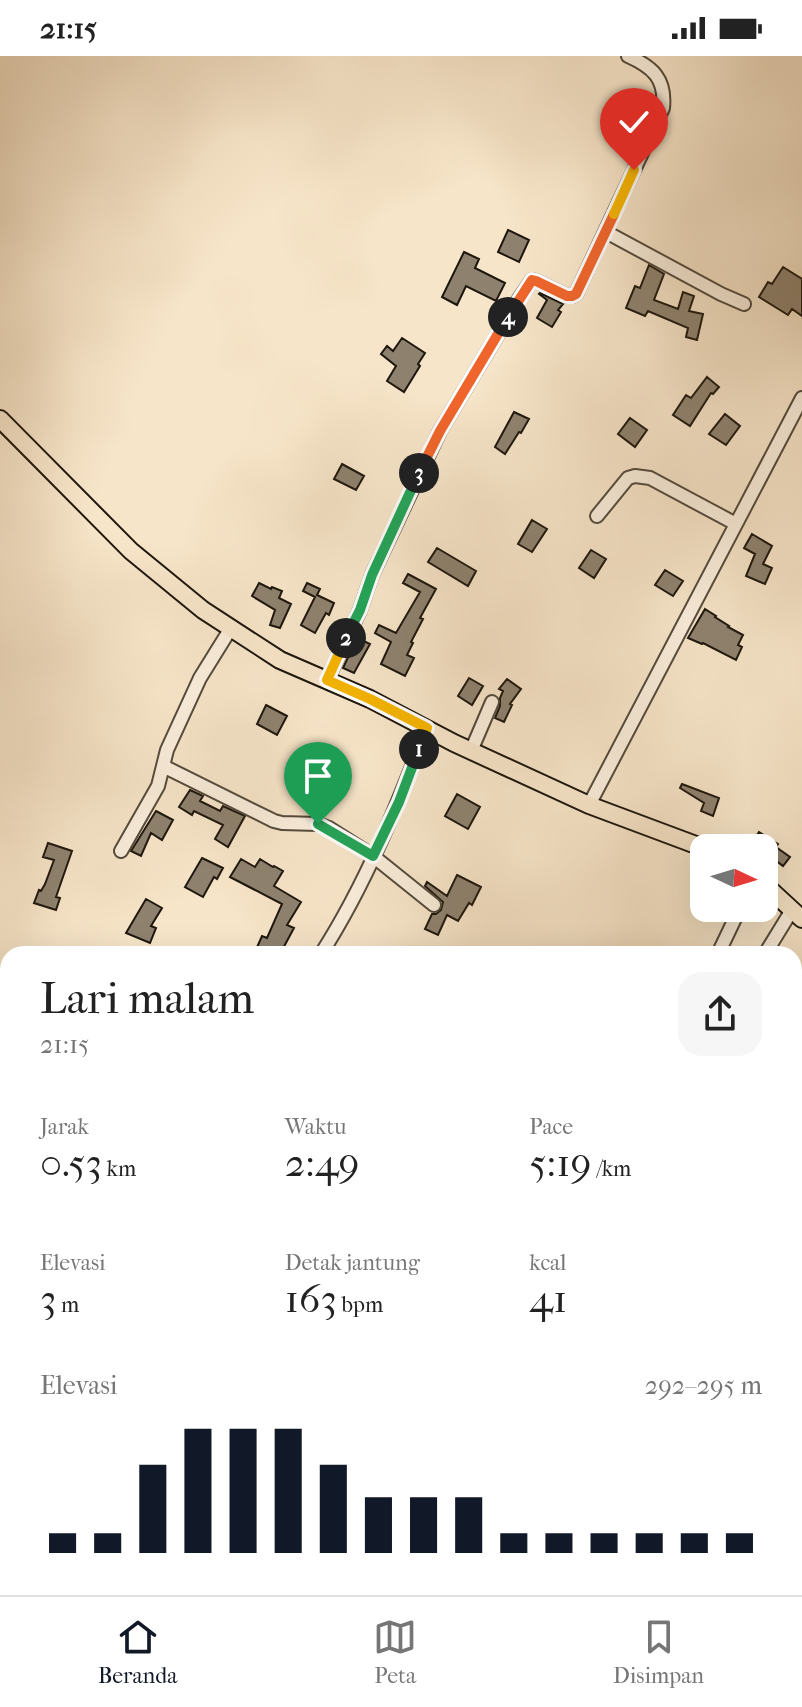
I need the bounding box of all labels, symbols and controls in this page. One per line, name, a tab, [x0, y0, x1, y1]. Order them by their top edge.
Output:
text: 21:15	[40, 11, 97, 46]
pin	[600, 88, 668, 170]
icon: check	[612, 100, 656, 144]
pin: 4	[488, 297, 528, 337]
text: 4	[502, 304, 515, 330]
pin: 3	[399, 453, 439, 493]
text: 3	[414, 460, 424, 486]
pin: 2	[326, 618, 366, 658]
text: 2	[340, 625, 352, 651]
pin: 1	[399, 729, 439, 769]
text: 1	[415, 736, 423, 762]
pin	[284, 742, 352, 824]
icon: arrive	[296, 754, 340, 798]
north arrow	[690, 834, 778, 922]
map controls	[690, 834, 778, 922]
button: share	[678, 972, 762, 1056]
text: Lari malam	[40, 973, 254, 1024]
text: 21:15	[40, 1029, 89, 1060]
text: Jarak	[40, 1114, 89, 1140]
text: Waktu	[285, 1114, 347, 1140]
text: Pace	[529, 1114, 573, 1140]
text: 0.53	[40, 1140, 102, 1186]
text: 2:49	[285, 1140, 360, 1186]
text: 5:19	[529, 1140, 592, 1186]
text: km	[102, 1156, 136, 1182]
text: /km	[592, 1156, 631, 1182]
text: Elevasi	[40, 1250, 106, 1276]
text: Detak jantung	[285, 1250, 420, 1276]
text: kcal	[529, 1250, 566, 1276]
text: 3	[40, 1276, 56, 1322]
text: 163	[285, 1276, 337, 1322]
text: 41	[529, 1276, 567, 1322]
text: m	[56, 1292, 79, 1318]
text: bpm	[337, 1292, 383, 1318]
text: Elevasi	[40, 1370, 118, 1401]
text: 292–295 m	[645, 1370, 762, 1401]
tab: Beranda	[98, 1615, 177, 1689]
tab: Peta	[373, 1615, 417, 1689]
tab: Disimpan	[613, 1615, 704, 1689]

